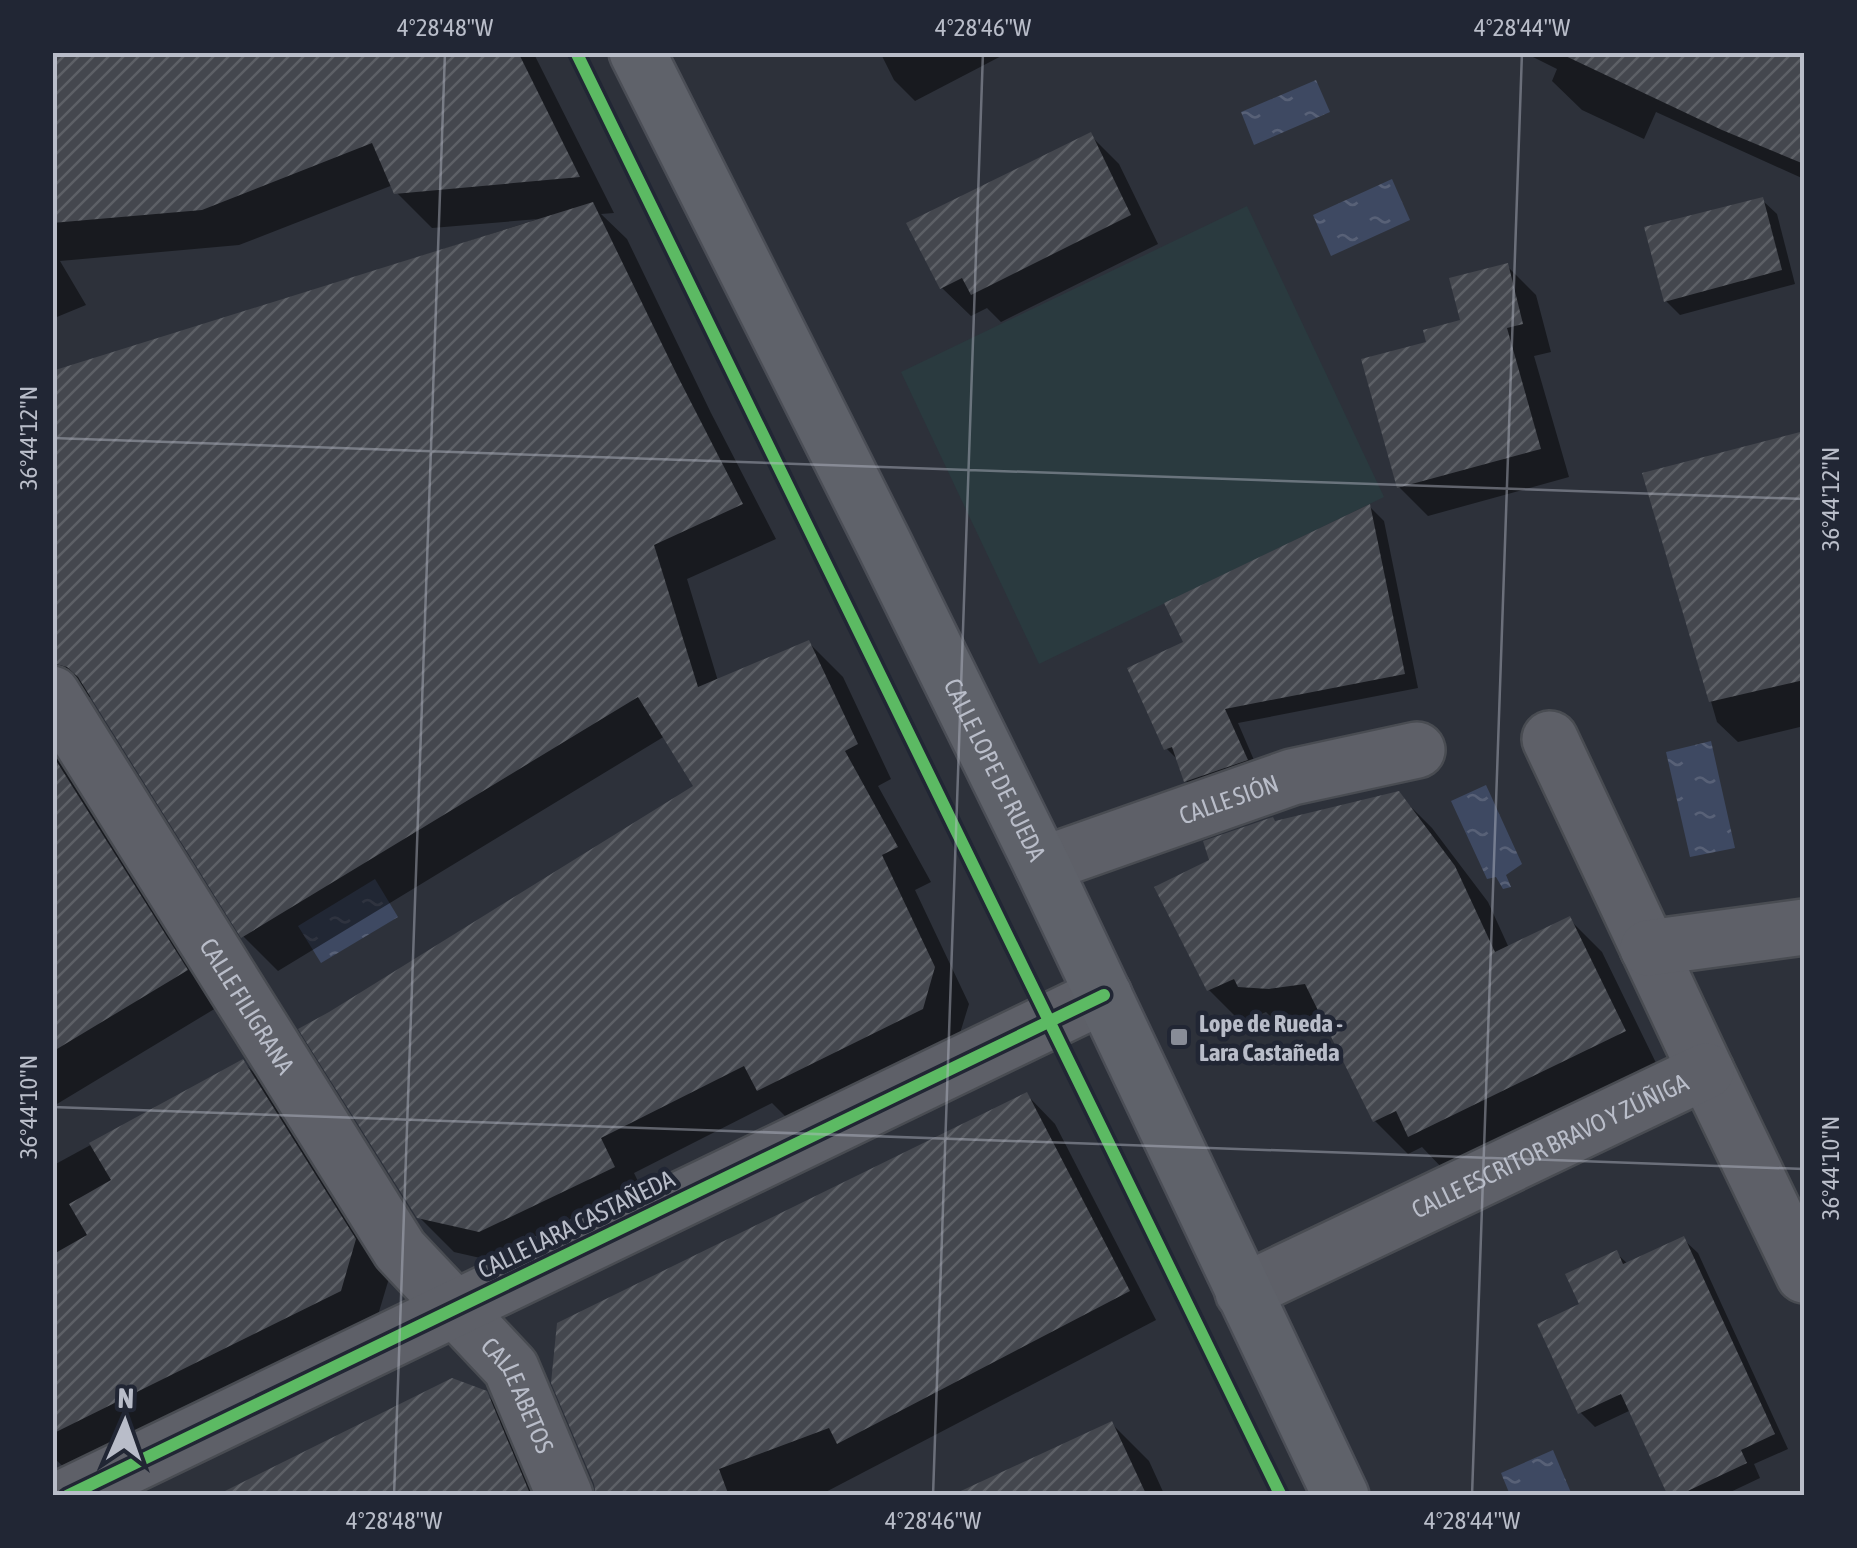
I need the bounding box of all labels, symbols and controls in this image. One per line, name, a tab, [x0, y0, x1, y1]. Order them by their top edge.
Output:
text: 4°28'48"W	[397, 13, 494, 41]
text: 4°28'46"W	[935, 13, 1032, 41]
text: 4°28'44"W	[1474, 13, 1571, 41]
text: 36°44'12"N	[14, 386, 42, 490]
text: 36°44'12"N	[1816, 447, 1844, 551]
street label: CALLE LOPE DE RUEDA	[938, 674, 1052, 866]
street label: CALLE SIÓN	[1175, 769, 1282, 830]
street label: CALLE FILIGRANA	[194, 933, 301, 1080]
place label: Lope de Rueda - Lara Castañeda	[1199, 1009, 1343, 1066]
marker: Lope de Rueda - Lara Castañeda	[1168, 1026, 1190, 1048]
text: 36°44'10"N	[14, 1055, 42, 1159]
street label: CALLE ESCRITOR BRAVO Y ZÚÑIGA	[1407, 1067, 1693, 1223]
text: 36°44'10"N	[1816, 1116, 1844, 1220]
street label: CALLE LARA CASTAÑEDA	[473, 1164, 679, 1284]
street label: CALLE ABETOS	[476, 1332, 559, 1457]
north arrow	[75, 1373, 175, 1473]
text: N	[117, 1382, 135, 1414]
text: 4°28'48"W	[346, 1506, 443, 1534]
text: 4°28'46"W	[885, 1506, 982, 1534]
text: 4°28'44"W	[1424, 1506, 1521, 1534]

